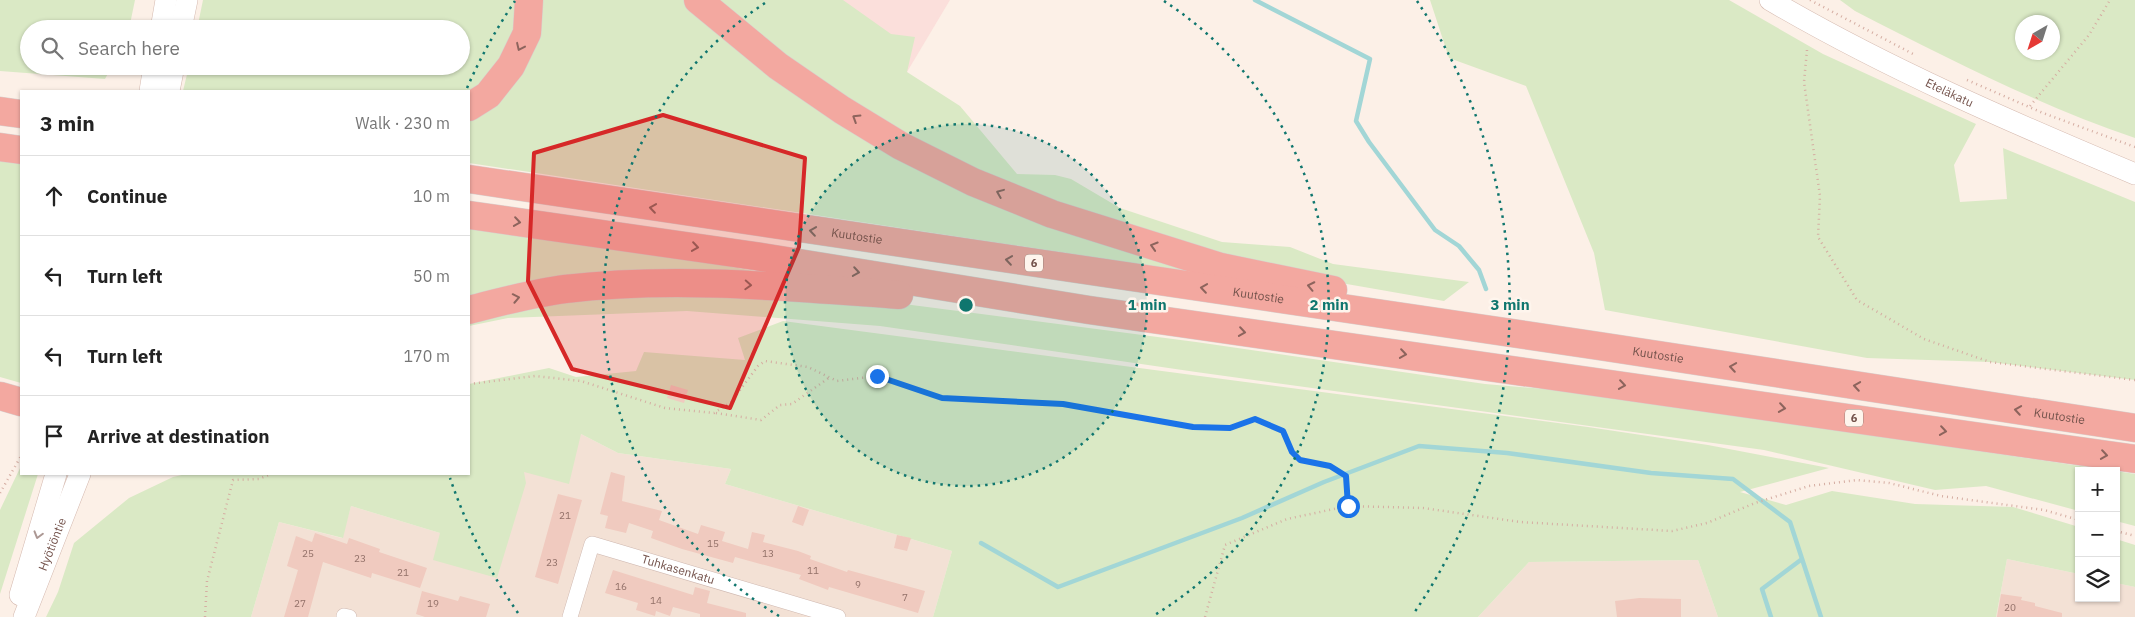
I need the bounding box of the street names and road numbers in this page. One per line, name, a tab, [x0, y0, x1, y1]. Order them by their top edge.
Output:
street label: Eteläkatu	[1923, 75, 1976, 110]
street label: Kuutostie	[830, 225, 884, 247]
road number: 6	[1025, 254, 1043, 272]
street label: Kuutostie	[1232, 284, 1286, 306]
street label: Kuutostie	[1631, 343, 1685, 366]
street label: Kuutostie	[2033, 405, 2087, 427]
road number: 6	[1845, 409, 1863, 426]
street label: Hyötiöntie	[35, 515, 69, 573]
street label: Tuhkasenkatu	[640, 551, 717, 587]

